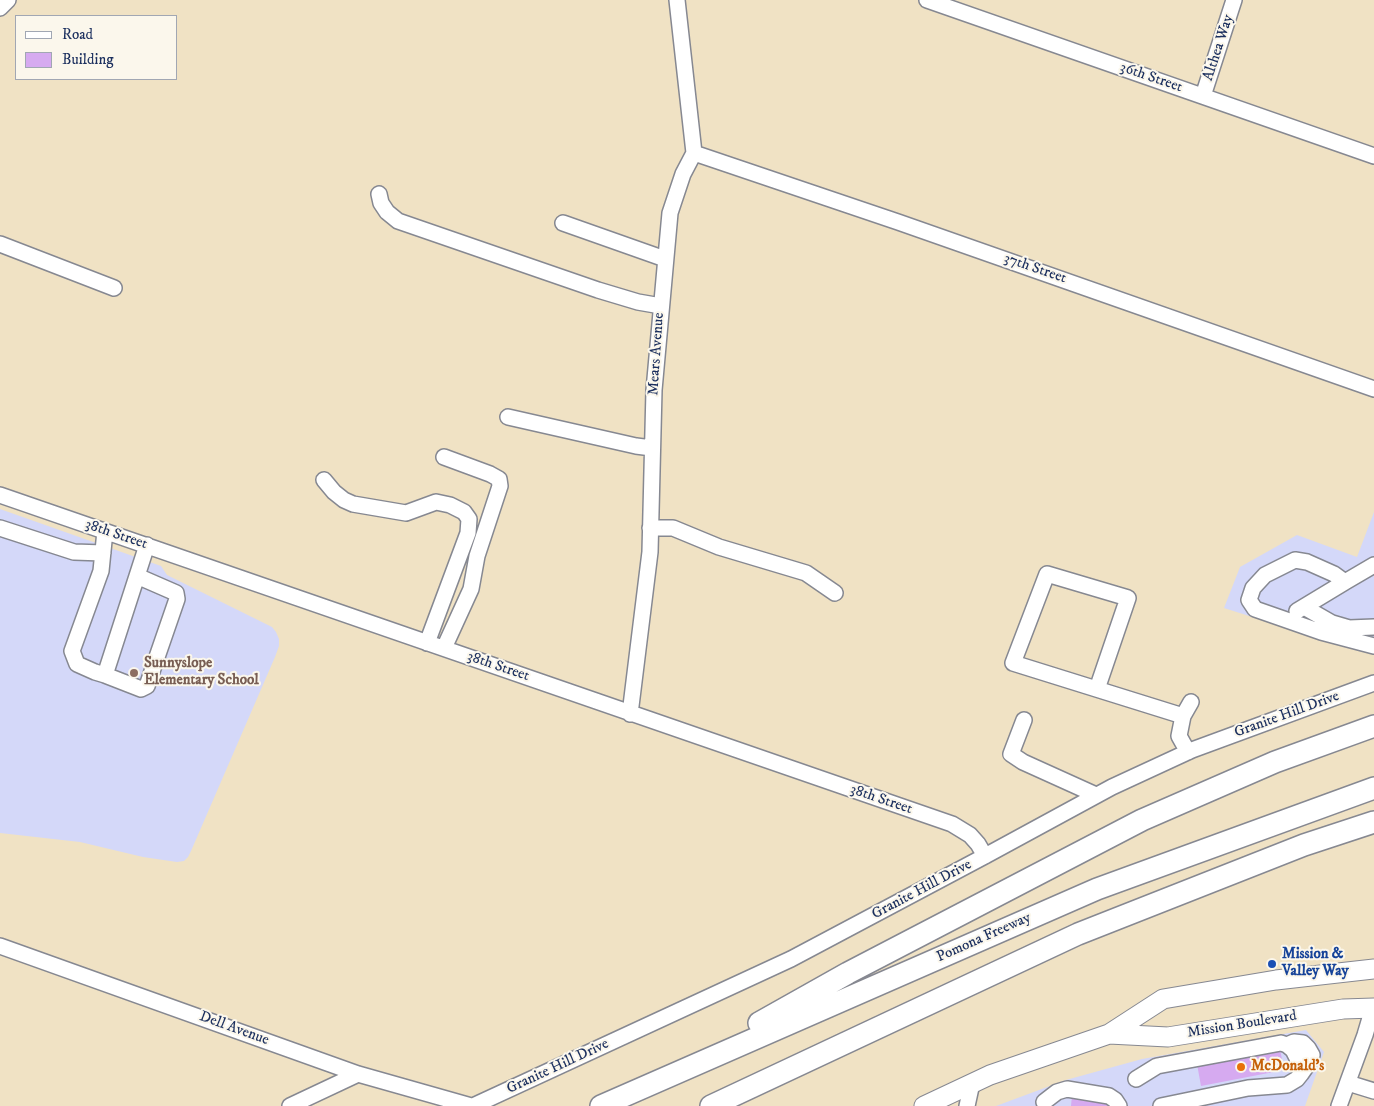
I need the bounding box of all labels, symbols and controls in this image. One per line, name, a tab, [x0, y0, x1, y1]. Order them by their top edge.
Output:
street label: Althea Way	[1200, 13, 1238, 83]
legend	[15, 15, 178, 80]
text: Road	[62, 25, 93, 44]
text: Building	[62, 50, 114, 69]
street label: 36th Street	[1117, 59, 1185, 97]
street label: 37th Street	[1001, 250, 1069, 288]
street label: Mears Avenue	[645, 312, 669, 396]
street label: 38th Street	[83, 516, 149, 554]
street label: 38th Street	[465, 648, 531, 686]
place label: Sunnyslope Elementary School	[144, 655, 259, 690]
marker: Sunnyslope Elementary School	[128, 667, 140, 679]
street label: Granite Hill Drive	[1232, 688, 1342, 742]
street label: 38th Street	[848, 781, 914, 819]
street label: Granite Hill Drive	[869, 856, 975, 924]
street label: Pomona Freeway	[934, 909, 1034, 967]
place label: Mission & Valley Way	[1282, 946, 1349, 981]
marker: Mission & Valley Way	[1266, 958, 1278, 970]
street label: Mission Boulevard	[1186, 1007, 1298, 1043]
street label: Dell Avenue	[197, 1008, 271, 1050]
street label: Granite Hill Drive	[504, 1036, 612, 1098]
place label: McDonald's	[1251, 1058, 1324, 1076]
marker: McDonald's	[1235, 1061, 1247, 1073]

